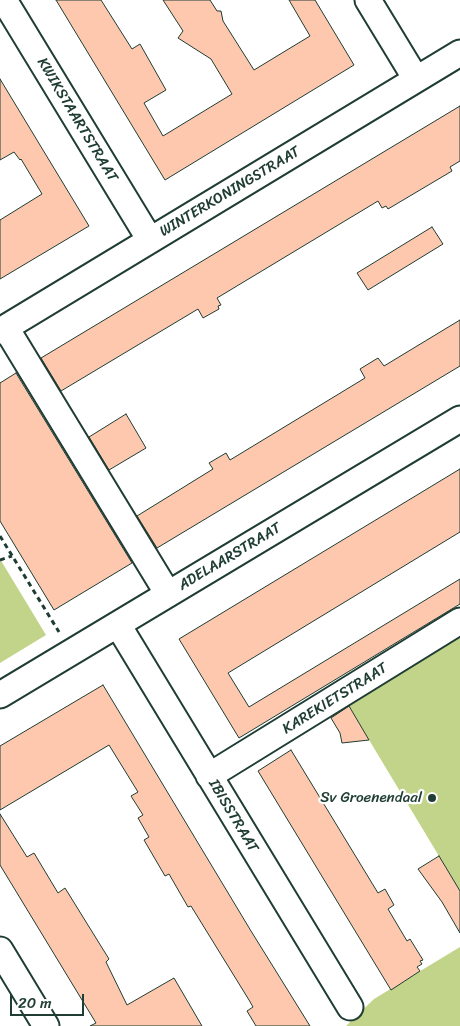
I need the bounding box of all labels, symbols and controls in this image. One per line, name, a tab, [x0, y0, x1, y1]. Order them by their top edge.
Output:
street label: KWIKSTAARTSTRAAT	[33, 55, 121, 185]
street label: WINTERKONINGSTRAAT	[157, 143, 303, 241]
street label: ADELAARSTRAAT	[175, 519, 285, 595]
street label: KAREKIETSTRAAT	[279, 660, 391, 738]
street label: IBISSTRAAT	[204, 776, 262, 856]
place label: Sv Groenendaal	[320, 789, 422, 807]
marker: Sv Groenendaal	[426, 792, 438, 804]
scale bar	[12, 984, 86, 1016]
text: 20 m	[18, 990, 52, 1016]

